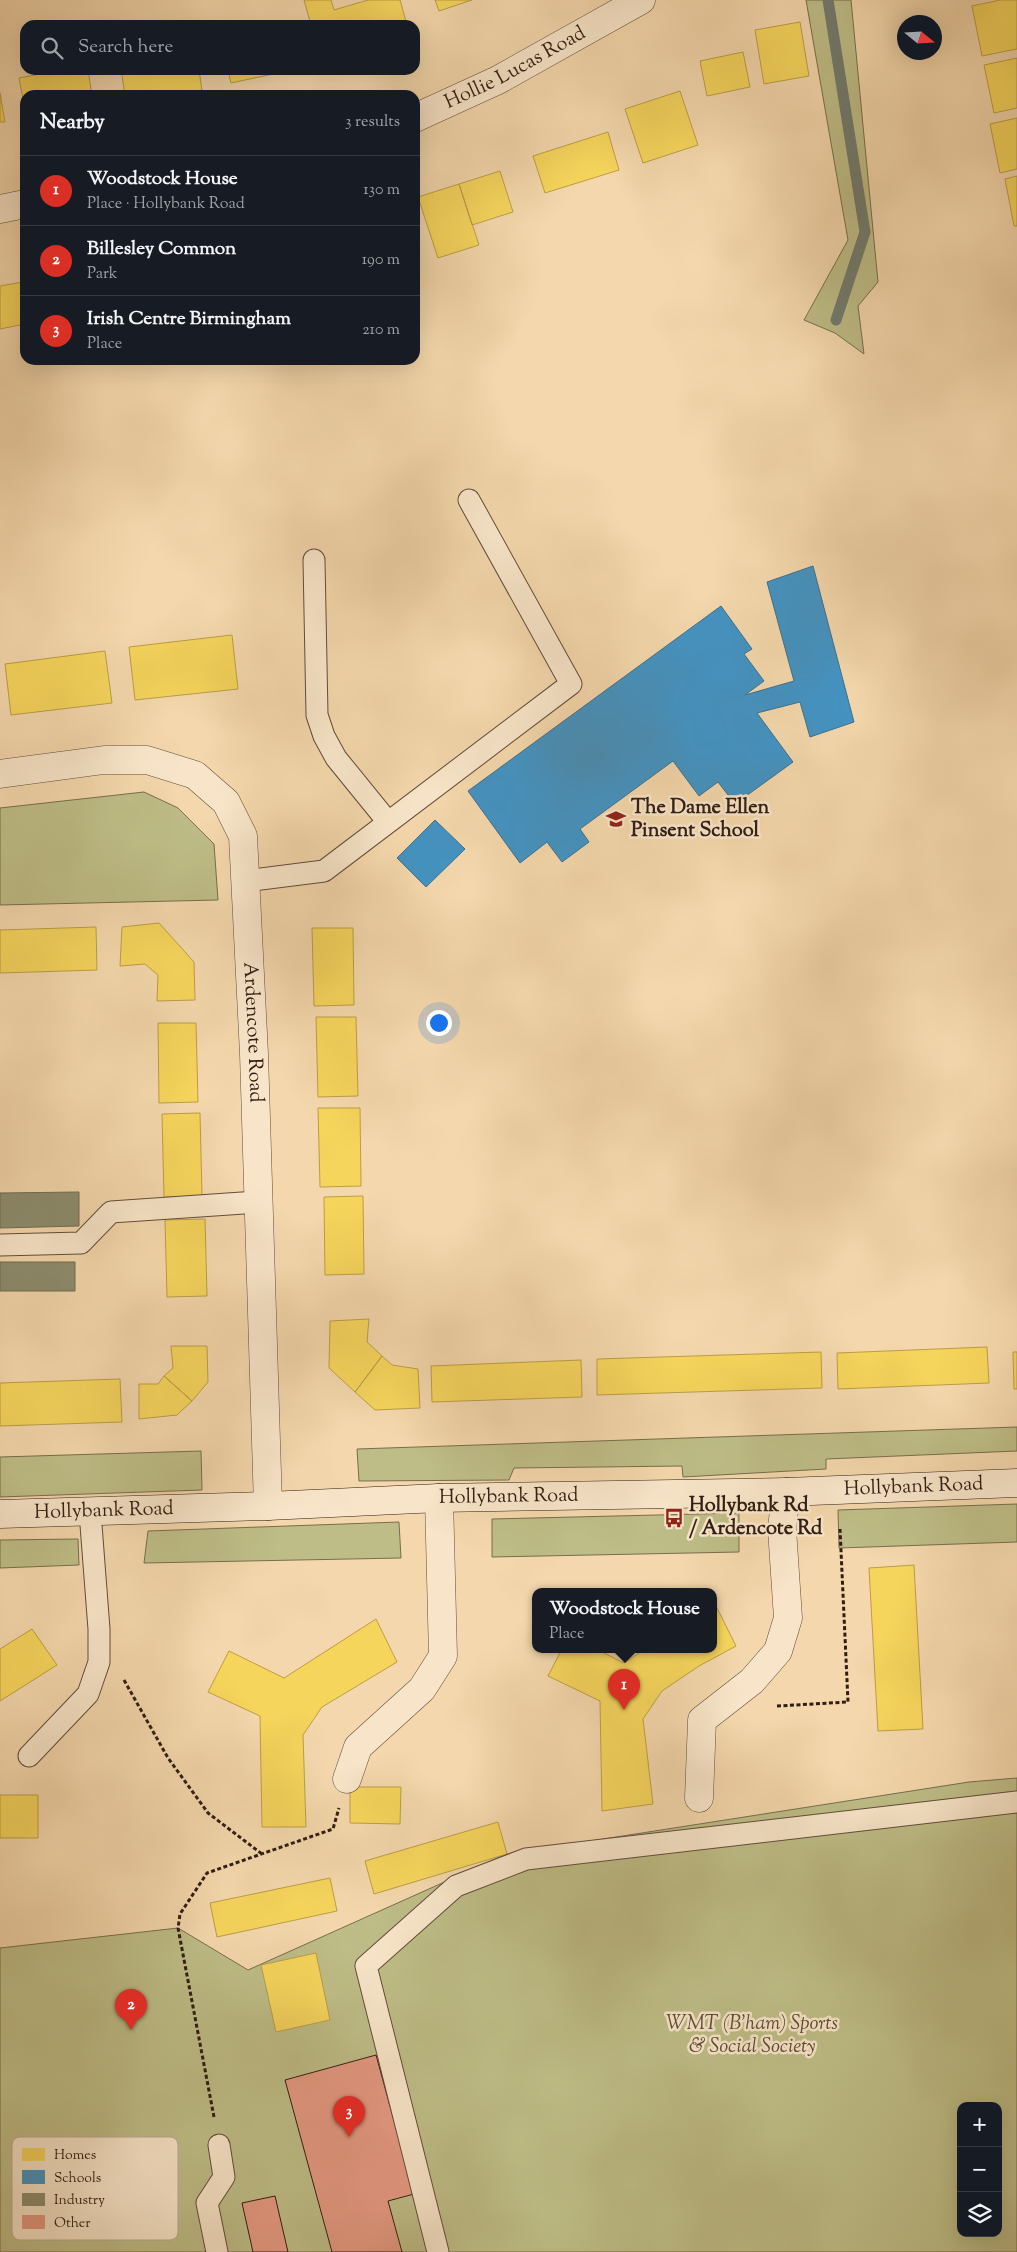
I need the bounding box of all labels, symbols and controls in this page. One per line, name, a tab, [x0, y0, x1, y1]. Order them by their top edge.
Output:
north arrow	[897, 15, 942, 60]
street label: Hollie Lucas Road	[440, 19, 591, 117]
search box	[20, 20, 420, 75]
icon: search	[38, 34, 66, 62]
text: Search here	[78, 34, 173, 61]
text: Nearby	[40, 108, 105, 138]
text: 3 results	[345, 111, 400, 134]
text: Woodstock House	[87, 166, 238, 193]
text: 1	[53, 179, 59, 202]
text: 130 m	[363, 179, 400, 202]
text: Place · Hollybank Road	[87, 193, 245, 216]
text: Billesley Common	[87, 236, 236, 263]
text: 2	[52, 249, 60, 272]
text: 190 m	[362, 249, 400, 272]
text: Park	[87, 263, 118, 286]
text: Irish Centre Birmingham	[87, 306, 291, 333]
text: 3	[53, 319, 59, 342]
text: 210 m	[362, 319, 400, 342]
text: Place	[87, 333, 122, 356]
place label: The Dame Ellen Pinsent School	[631, 794, 770, 846]
school or university icon: The Dame Ellen Pinsent School	[605, 808, 627, 830]
street label: Ardencote Road	[235, 961, 270, 1103]
your location	[426, 1010, 452, 1036]
street label: Hollybank Road	[843, 1470, 984, 1504]
street label: Hollybank Road	[439, 1481, 579, 1512]
place label: Hollybank Rd / Ardencote Rd	[689, 1492, 823, 1544]
street label: Hollybank Road	[34, 1494, 174, 1527]
bus stop icon: Hollybank Rd / Ardencote Rd	[663, 1507, 685, 1529]
popup	[532, 1588, 717, 1653]
text: Woodstock House	[549, 1596, 700, 1623]
text: Place	[549, 1623, 584, 1646]
pin: 1	[608, 1669, 640, 1710]
pin: 2	[115, 1989, 147, 2030]
park label: WMT (B'ham) Sports & Social Society	[666, 2010, 838, 2062]
pin: 3	[333, 2096, 365, 2137]
map controls	[957, 2102, 1002, 2237]
button: +	[957, 2102, 1002, 2147]
legend	[12, 2137, 178, 2240]
text: Homes	[54, 2146, 96, 2166]
button: −	[957, 2147, 1002, 2192]
text: Schools	[54, 2169, 101, 2189]
text: Industry	[54, 2191, 105, 2211]
button: layers	[957, 2192, 1002, 2237]
text: Other	[54, 2214, 91, 2234]

